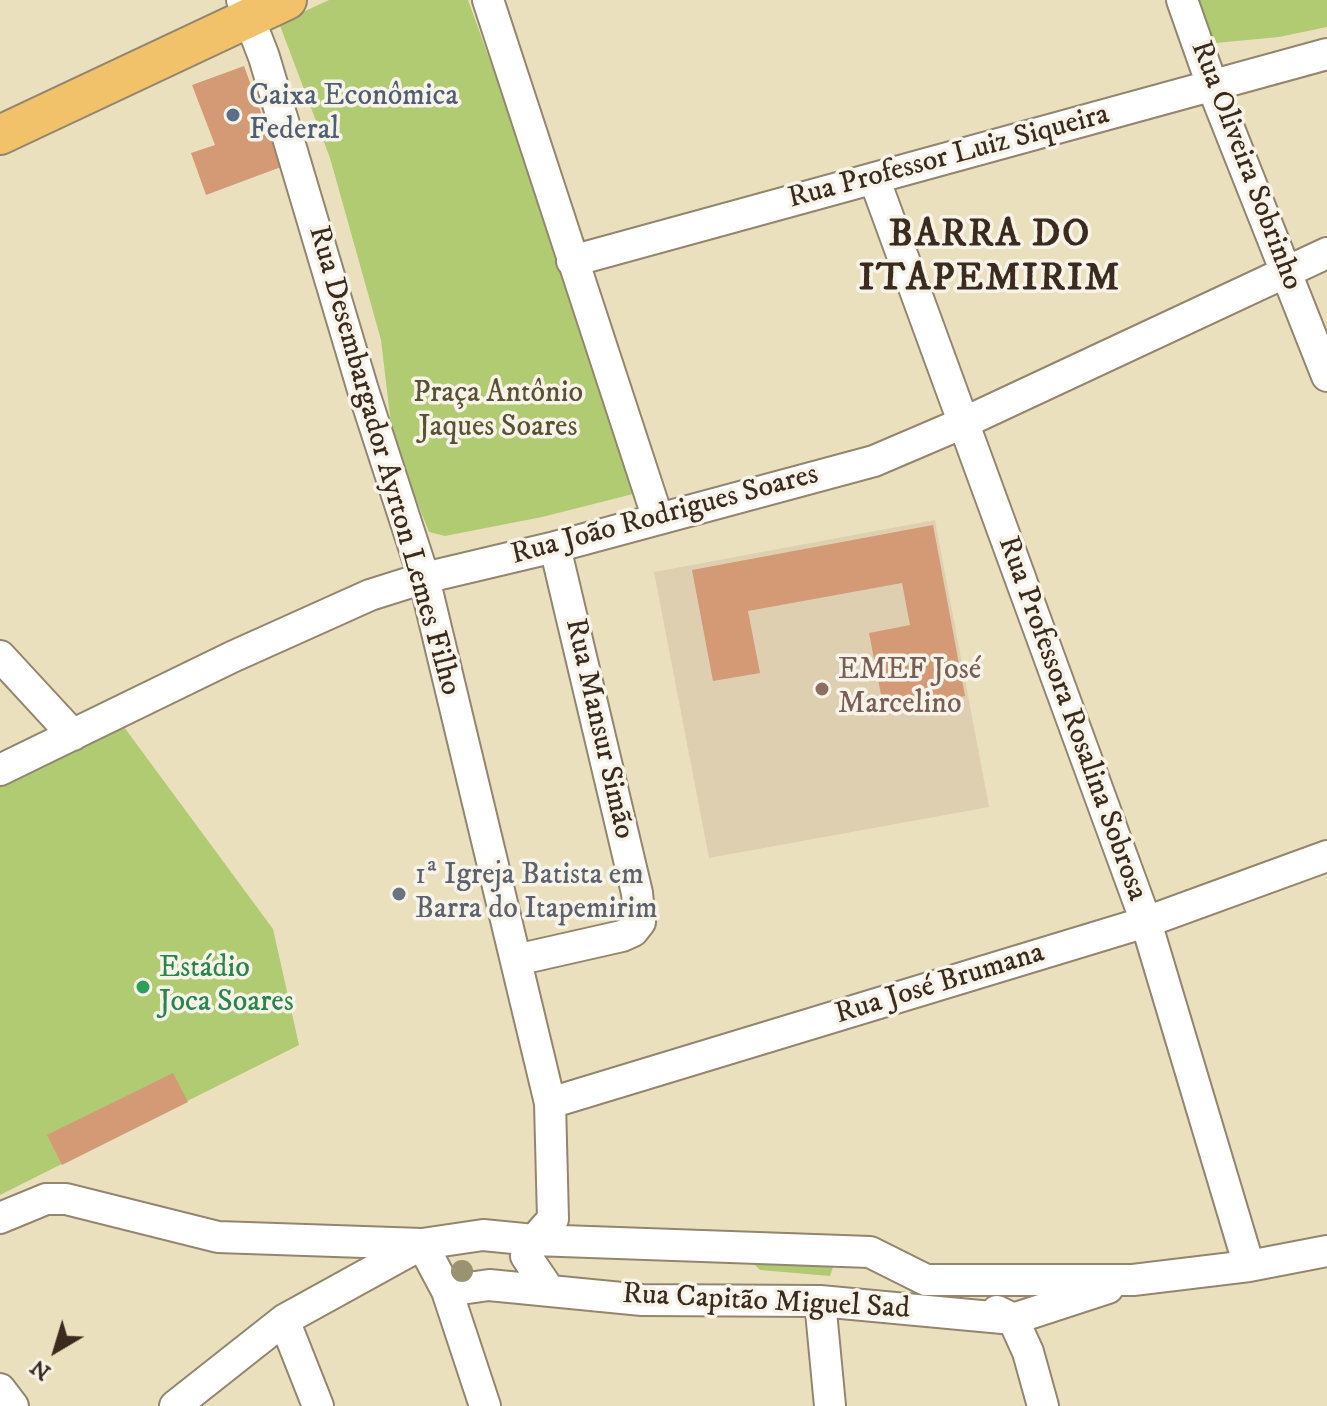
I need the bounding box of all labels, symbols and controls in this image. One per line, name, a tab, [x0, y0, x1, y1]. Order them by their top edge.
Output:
street label: Rua Oliveira Sobrinho	[1181, 36, 1309, 296]
place label: Caixa Econômica Federal	[249, 80, 458, 150]
street label: Rua Professor Luiz Siqueira	[785, 98, 1113, 218]
marker: Caixa Econômica Federal	[224, 106, 242, 124]
district label: BARRA DO ITAPEMIRIM	[859, 214, 1121, 304]
street label: Rua Desembargador Ayrton Lemes Filho	[299, 222, 467, 700]
park label: Praça Antônio Jaques Soares	[413, 377, 583, 448]
street label: Rua João Rodrigues Soares	[508, 458, 822, 574]
street label: Rua Professora Rosalina Sobrosa	[988, 532, 1154, 906]
street label: Rua Mansur Simão	[555, 615, 641, 843]
place label: EMEF José Marcelino	[838, 654, 981, 724]
marker: EMEF José Marcelino	[813, 680, 831, 698]
place label: 1ª Igreja Batista em Barra do Itapemirim	[415, 859, 658, 930]
marker: 1ª Igreja Batista em Barra do Itapemirim	[390, 885, 408, 903]
street label: Rua José Brumana	[831, 936, 1049, 1034]
place label: Estádio Joca Soares	[159, 952, 294, 1022]
marker: Estádio Joca Soares	[134, 978, 152, 996]
street label: Rua Capitão Miguel Sad	[621, 1277, 911, 1329]
north arrow	[16, 1310, 96, 1390]
text: N	[25, 1353, 56, 1386]

